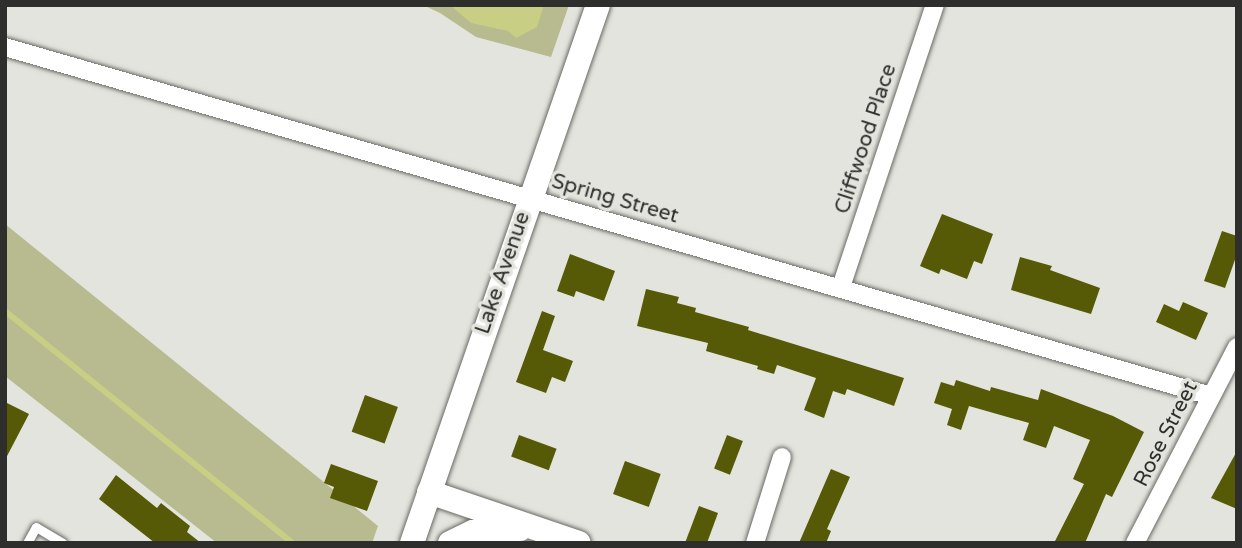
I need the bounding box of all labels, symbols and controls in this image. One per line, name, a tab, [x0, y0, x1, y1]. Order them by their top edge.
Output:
street label: Cliffwood Place	[830, 61, 902, 217]
street label: Spring Street	[549, 169, 681, 229]
street label: Lake Avenue	[470, 209, 536, 337]
street label: Rose Street	[1129, 377, 1203, 491]

